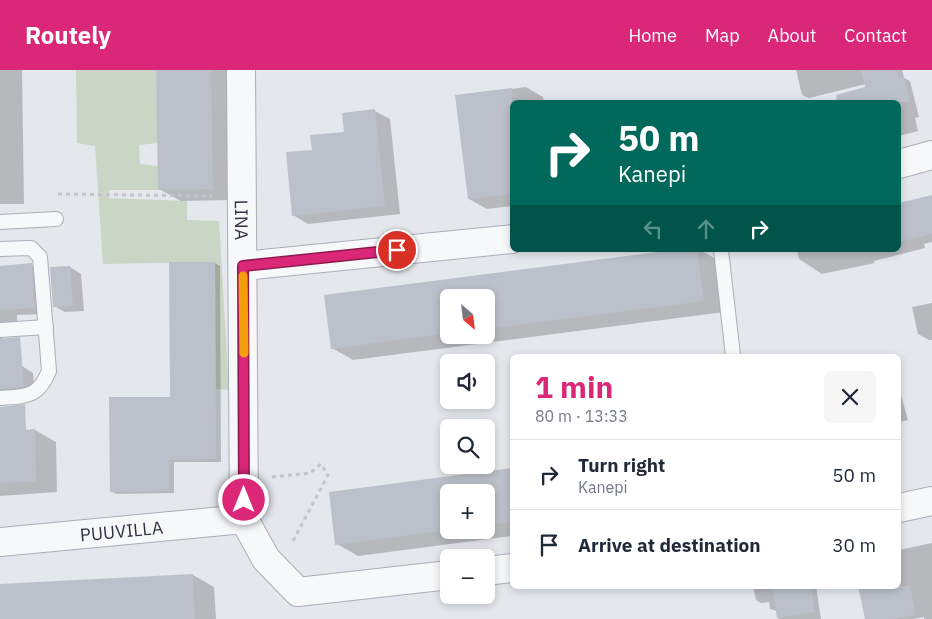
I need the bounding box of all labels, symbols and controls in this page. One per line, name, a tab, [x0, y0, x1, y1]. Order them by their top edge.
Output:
text: Routely	[25, 19, 111, 51]
text: Home	[629, 24, 677, 47]
text: Map	[705, 24, 740, 47]
text: About	[768, 24, 816, 47]
text: Contact	[844, 24, 907, 47]
text: 50 m	[618, 115, 700, 161]
icon: right	[535, 120, 600, 185]
text: Kanepi	[618, 159, 686, 188]
street label: LINA	[230, 200, 254, 241]
icon: left	[639, 215, 667, 243]
icon: ahead	[692, 215, 720, 243]
icon: right	[745, 215, 773, 243]
pin	[376, 229, 418, 271]
icon: arrive	[383, 236, 411, 264]
north arrow	[440, 289, 495, 344]
map controls	[440, 289, 495, 604]
button: sound	[440, 354, 495, 409]
text: 1 min	[535, 367, 613, 406]
button: close	[824, 371, 876, 423]
text: 80 m · 13:33	[535, 406, 628, 426]
button: search	[440, 419, 495, 474]
text: Turn right	[578, 453, 665, 477]
icon: right	[535, 461, 563, 489]
text: 50 m	[832, 463, 876, 487]
position arrow	[217, 473, 269, 525]
text: Kanepi	[578, 477, 628, 497]
button: +	[440, 484, 495, 539]
street label: PUUVILLA	[79, 515, 165, 546]
icon: arrive	[535, 531, 563, 559]
text: Arrive at destination	[578, 533, 761, 557]
text: 30 m	[832, 533, 876, 557]
button: −	[440, 549, 495, 604]

